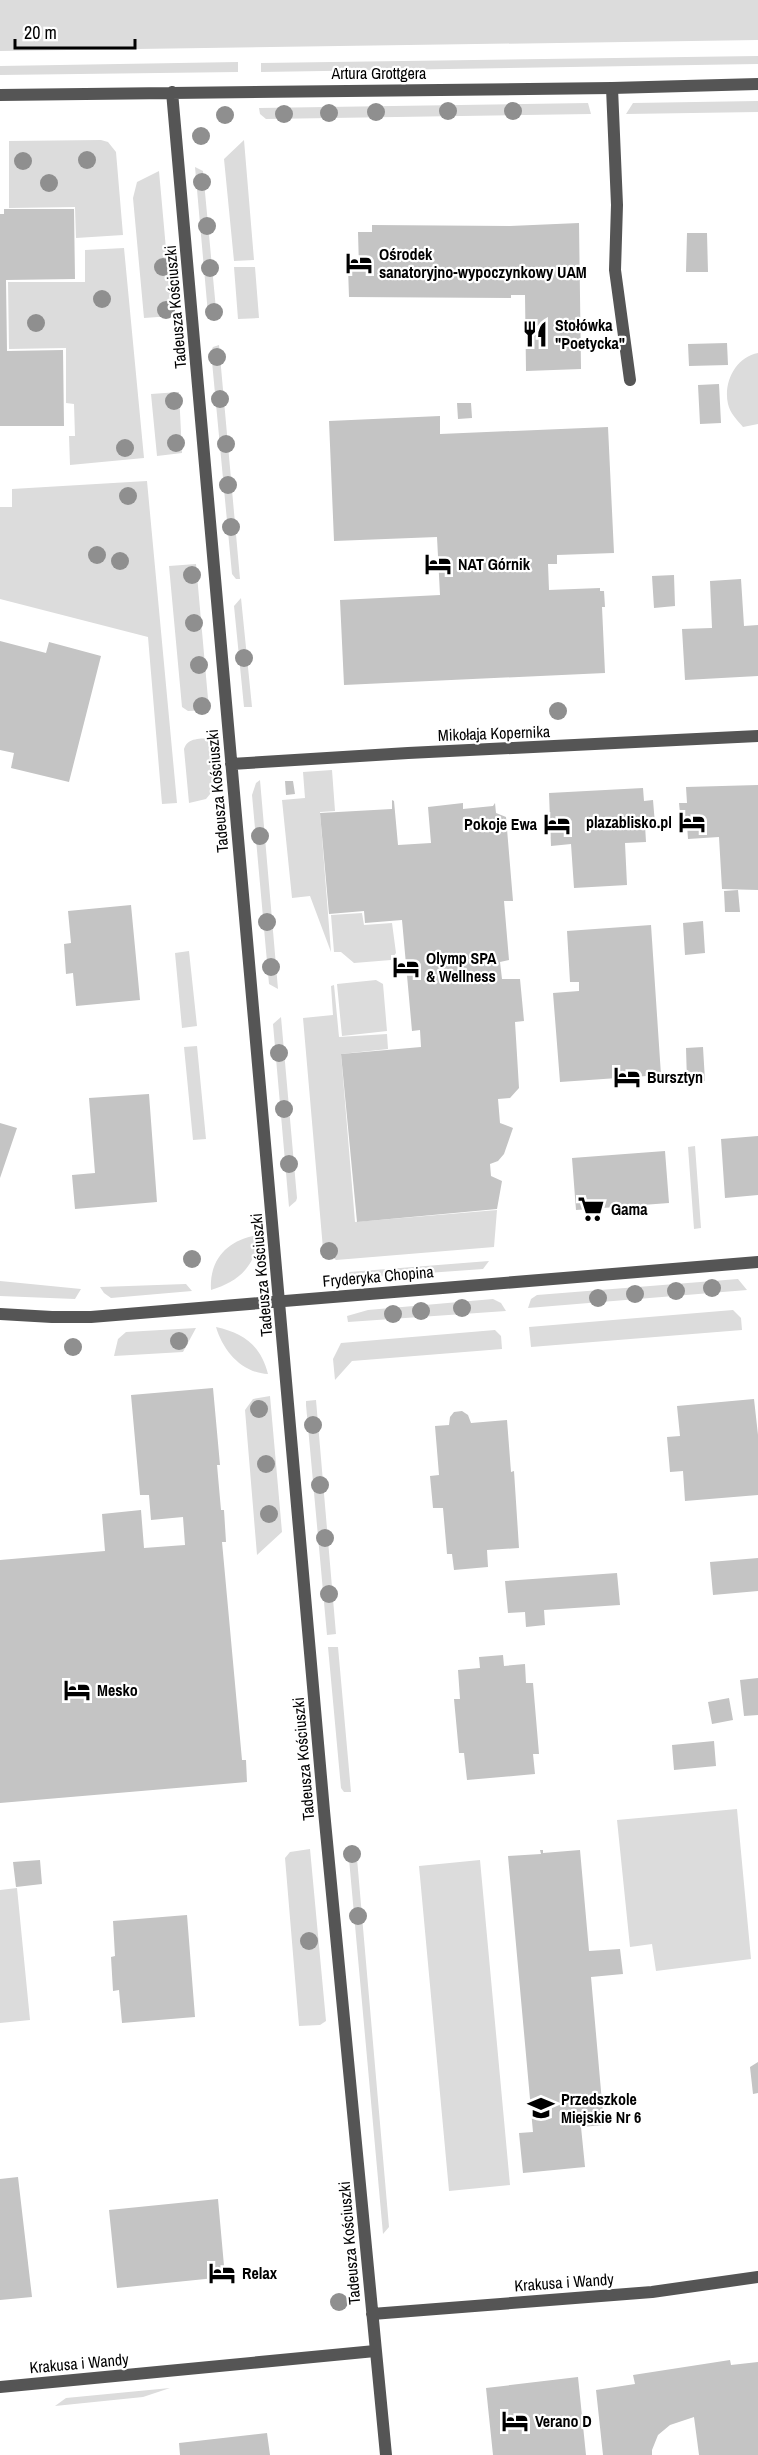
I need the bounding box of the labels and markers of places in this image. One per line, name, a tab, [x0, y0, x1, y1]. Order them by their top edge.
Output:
place label: Ośrodek sanatoryjno-wypoczynkowy UAM	[379, 243, 587, 283]
hotel icon: Ośrodek sanatoryjno-wypoczynkowy UAM	[344, 248, 374, 278]
place label: Stołówka "Poetycka"	[555, 314, 625, 354]
restaurant icon: Stołówka "Poetycka"	[520, 319, 550, 349]
hotel icon: NAT Górnik	[423, 549, 453, 579]
place label: NAT Górnik	[458, 553, 531, 575]
hotel icon: plazablisko.pl	[677, 807, 707, 837]
hotel icon: Pokoje Ewa	[542, 809, 572, 839]
place label: plazablisko.pl	[586, 811, 672, 833]
place label: Pokoje Ewa	[464, 813, 538, 835]
place label: Olymp SPA & Wellness	[426, 947, 497, 987]
hotel icon: Olymp SPA & Wellness	[391, 952, 421, 982]
hotel icon: Bursztyn	[612, 1062, 642, 1092]
place label: Bursztyn	[647, 1066, 703, 1088]
supermarket icon: Gama	[576, 1194, 606, 1224]
place label: Gama	[611, 1198, 648, 1220]
hotel icon: Mesko	[62, 1675, 92, 1705]
place label: Mesko	[97, 1679, 138, 1701]
place label: Przedszkole Miejskie Nr 6	[561, 2088, 641, 2128]
school or university icon: Przedszkole Miejskie Nr 6	[526, 2093, 556, 2123]
hotel icon: Relax	[207, 2258, 237, 2288]
place label: Relax	[242, 2262, 278, 2284]
hotel icon: Verano D	[500, 2406, 530, 2436]
place label: Verano D	[535, 2410, 592, 2432]

